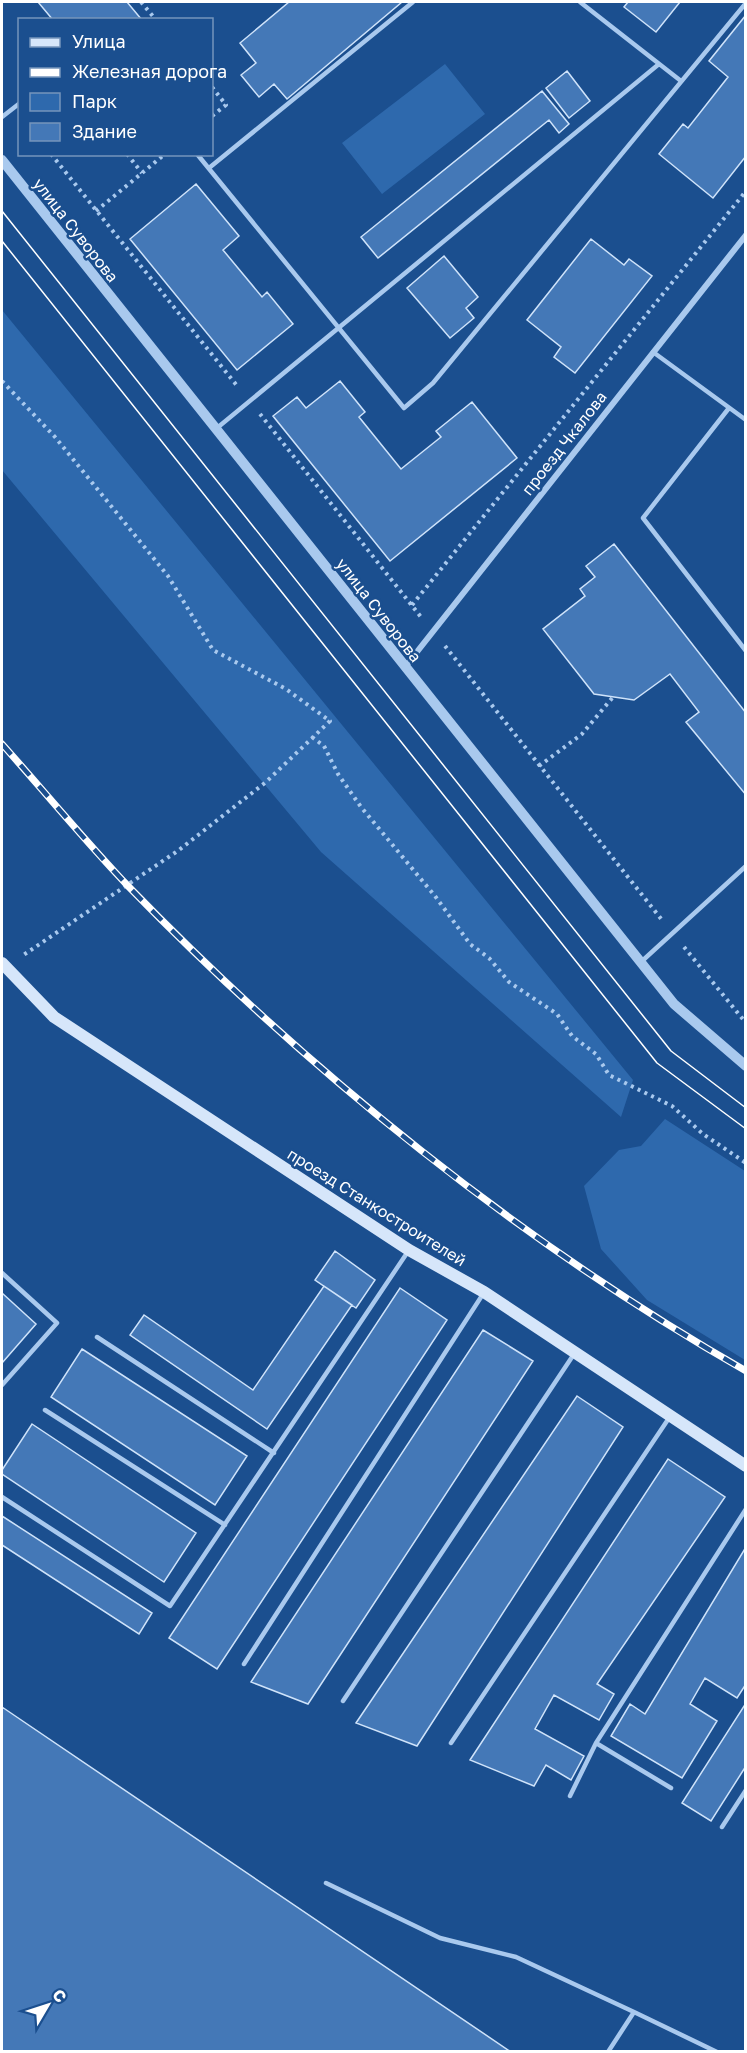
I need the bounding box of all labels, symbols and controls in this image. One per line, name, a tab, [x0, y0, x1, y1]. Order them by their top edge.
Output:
legend	[18, 18, 213, 156]
text: Улица	[72, 30, 126, 52]
text: Железная дорога	[72, 60, 227, 82]
text: Парк	[72, 90, 117, 112]
text: Здание	[72, 120, 137, 142]
street label: улица Суворова	[29, 174, 123, 286]
street label: проезд Чкалова	[517, 387, 611, 499]
street label: улица Суворова	[332, 554, 426, 666]
street label: проезд Станкостроителей	[284, 1144, 470, 1270]
north arrow	[18, 1975, 78, 2035]
text: С	[48, 1985, 71, 2006]

